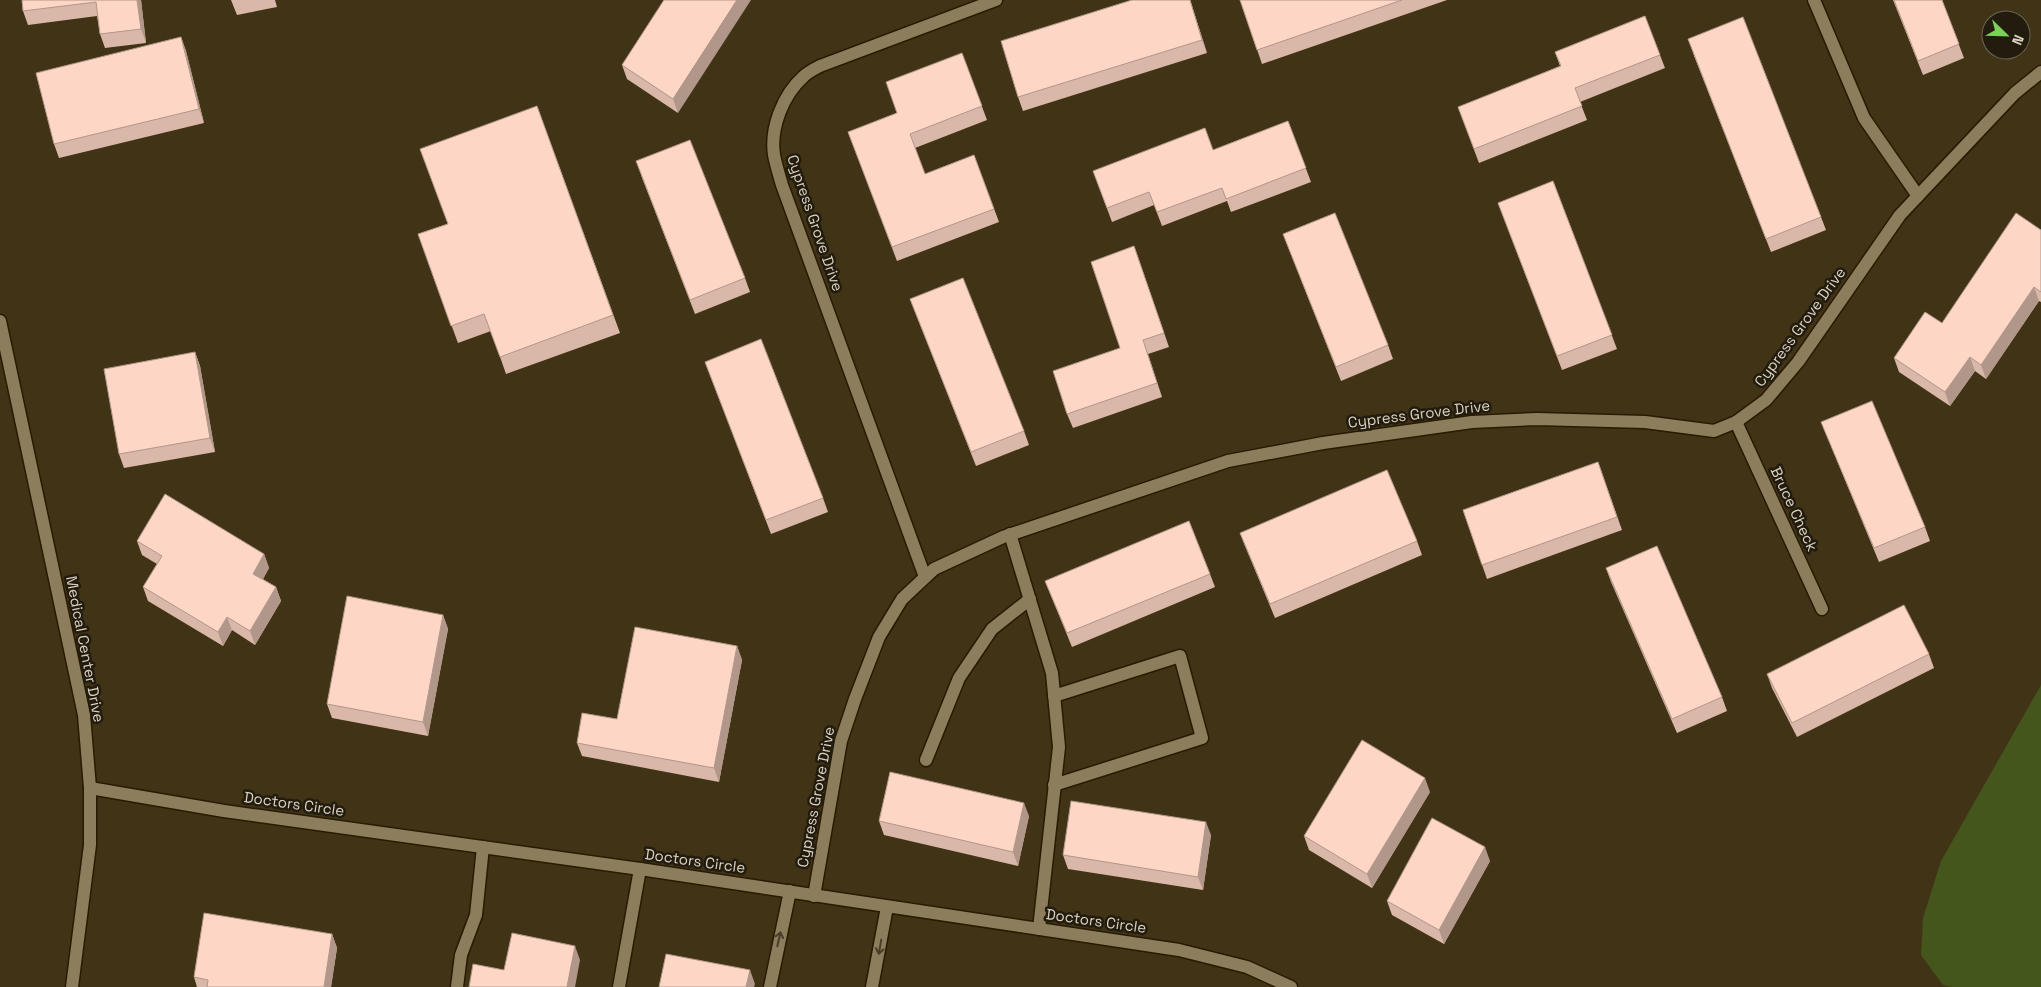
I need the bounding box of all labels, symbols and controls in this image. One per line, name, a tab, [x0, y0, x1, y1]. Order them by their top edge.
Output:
north arrow	[1981, 10, 2031, 60]
text: N	[2008, 32, 2028, 48]
street label: Cypress Grove Drive	[783, 152, 848, 294]
street label: Cypress Grove Drive	[1750, 263, 1849, 390]
street label: Cypress Grove Drive	[1347, 395, 1491, 432]
street label: Bruce Check	[1767, 463, 1822, 554]
street label: Medical Center Drive	[62, 574, 109, 724]
street label: Cypress Grove Drive	[793, 725, 839, 869]
street label: Doctors Circle	[243, 787, 346, 820]
street label: Doctors Circle	[644, 844, 747, 877]
street label: Doctors Circle	[1045, 904, 1148, 937]
one-way arrow	[775, 932, 785, 948]
one-way arrow	[874, 938, 884, 954]

